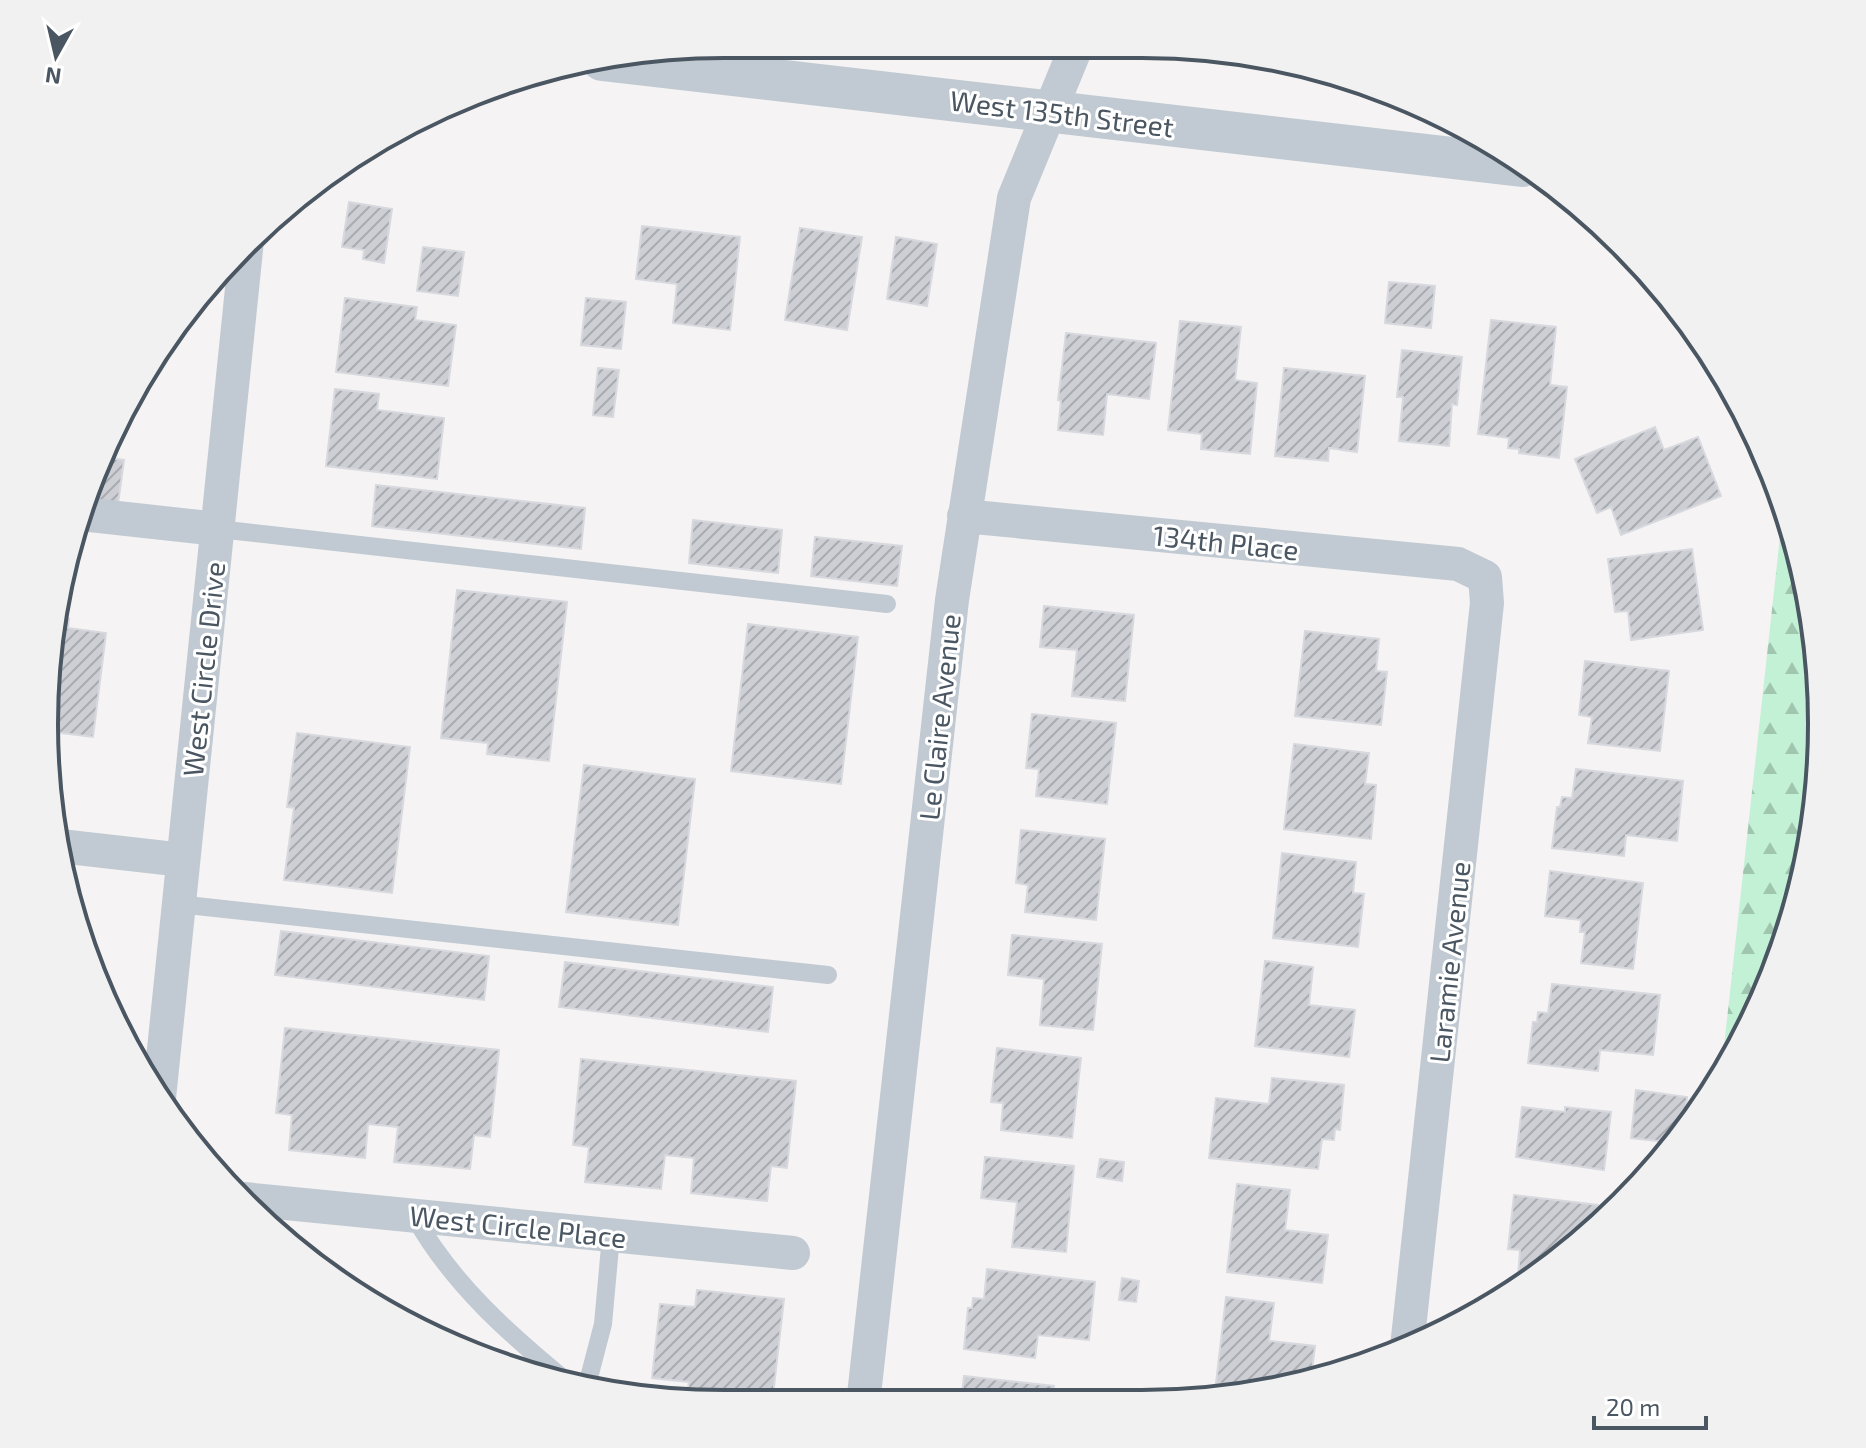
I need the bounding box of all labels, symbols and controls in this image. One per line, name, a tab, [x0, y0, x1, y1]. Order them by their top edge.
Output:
north arrow	[16, 16, 96, 96]
text: N	[43, 63, 63, 91]
street label: West 135th Street	[948, 82, 1176, 144]
street label: 134th Place	[1152, 517, 1300, 567]
street label: West Circle Drive	[175, 560, 231, 778]
street label: Le Claire Avenue	[911, 612, 967, 822]
street label: Laramie Avenue	[1422, 860, 1476, 1064]
street label: West Circle Place	[408, 1198, 628, 1254]
scale bar	[1594, 1380, 1706, 1430]
text: 20 m	[1606, 1392, 1660, 1421]

